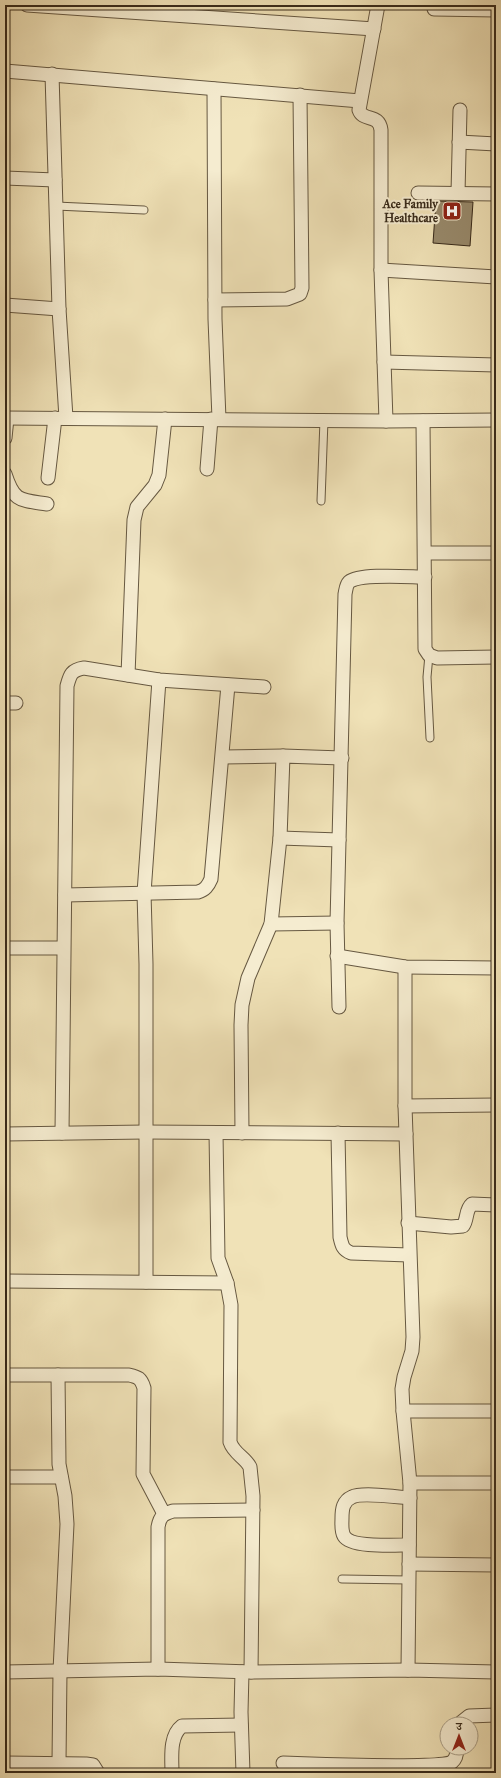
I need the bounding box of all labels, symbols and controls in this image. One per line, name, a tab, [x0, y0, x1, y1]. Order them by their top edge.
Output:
place label: Ace Family Healthcare	[382, 197, 439, 225]
hospital icon: Ace Family Healthcare	[441, 200, 463, 222]
north arrow	[439, 1716, 479, 1756]
text: उ	[455, 1720, 463, 1733]

